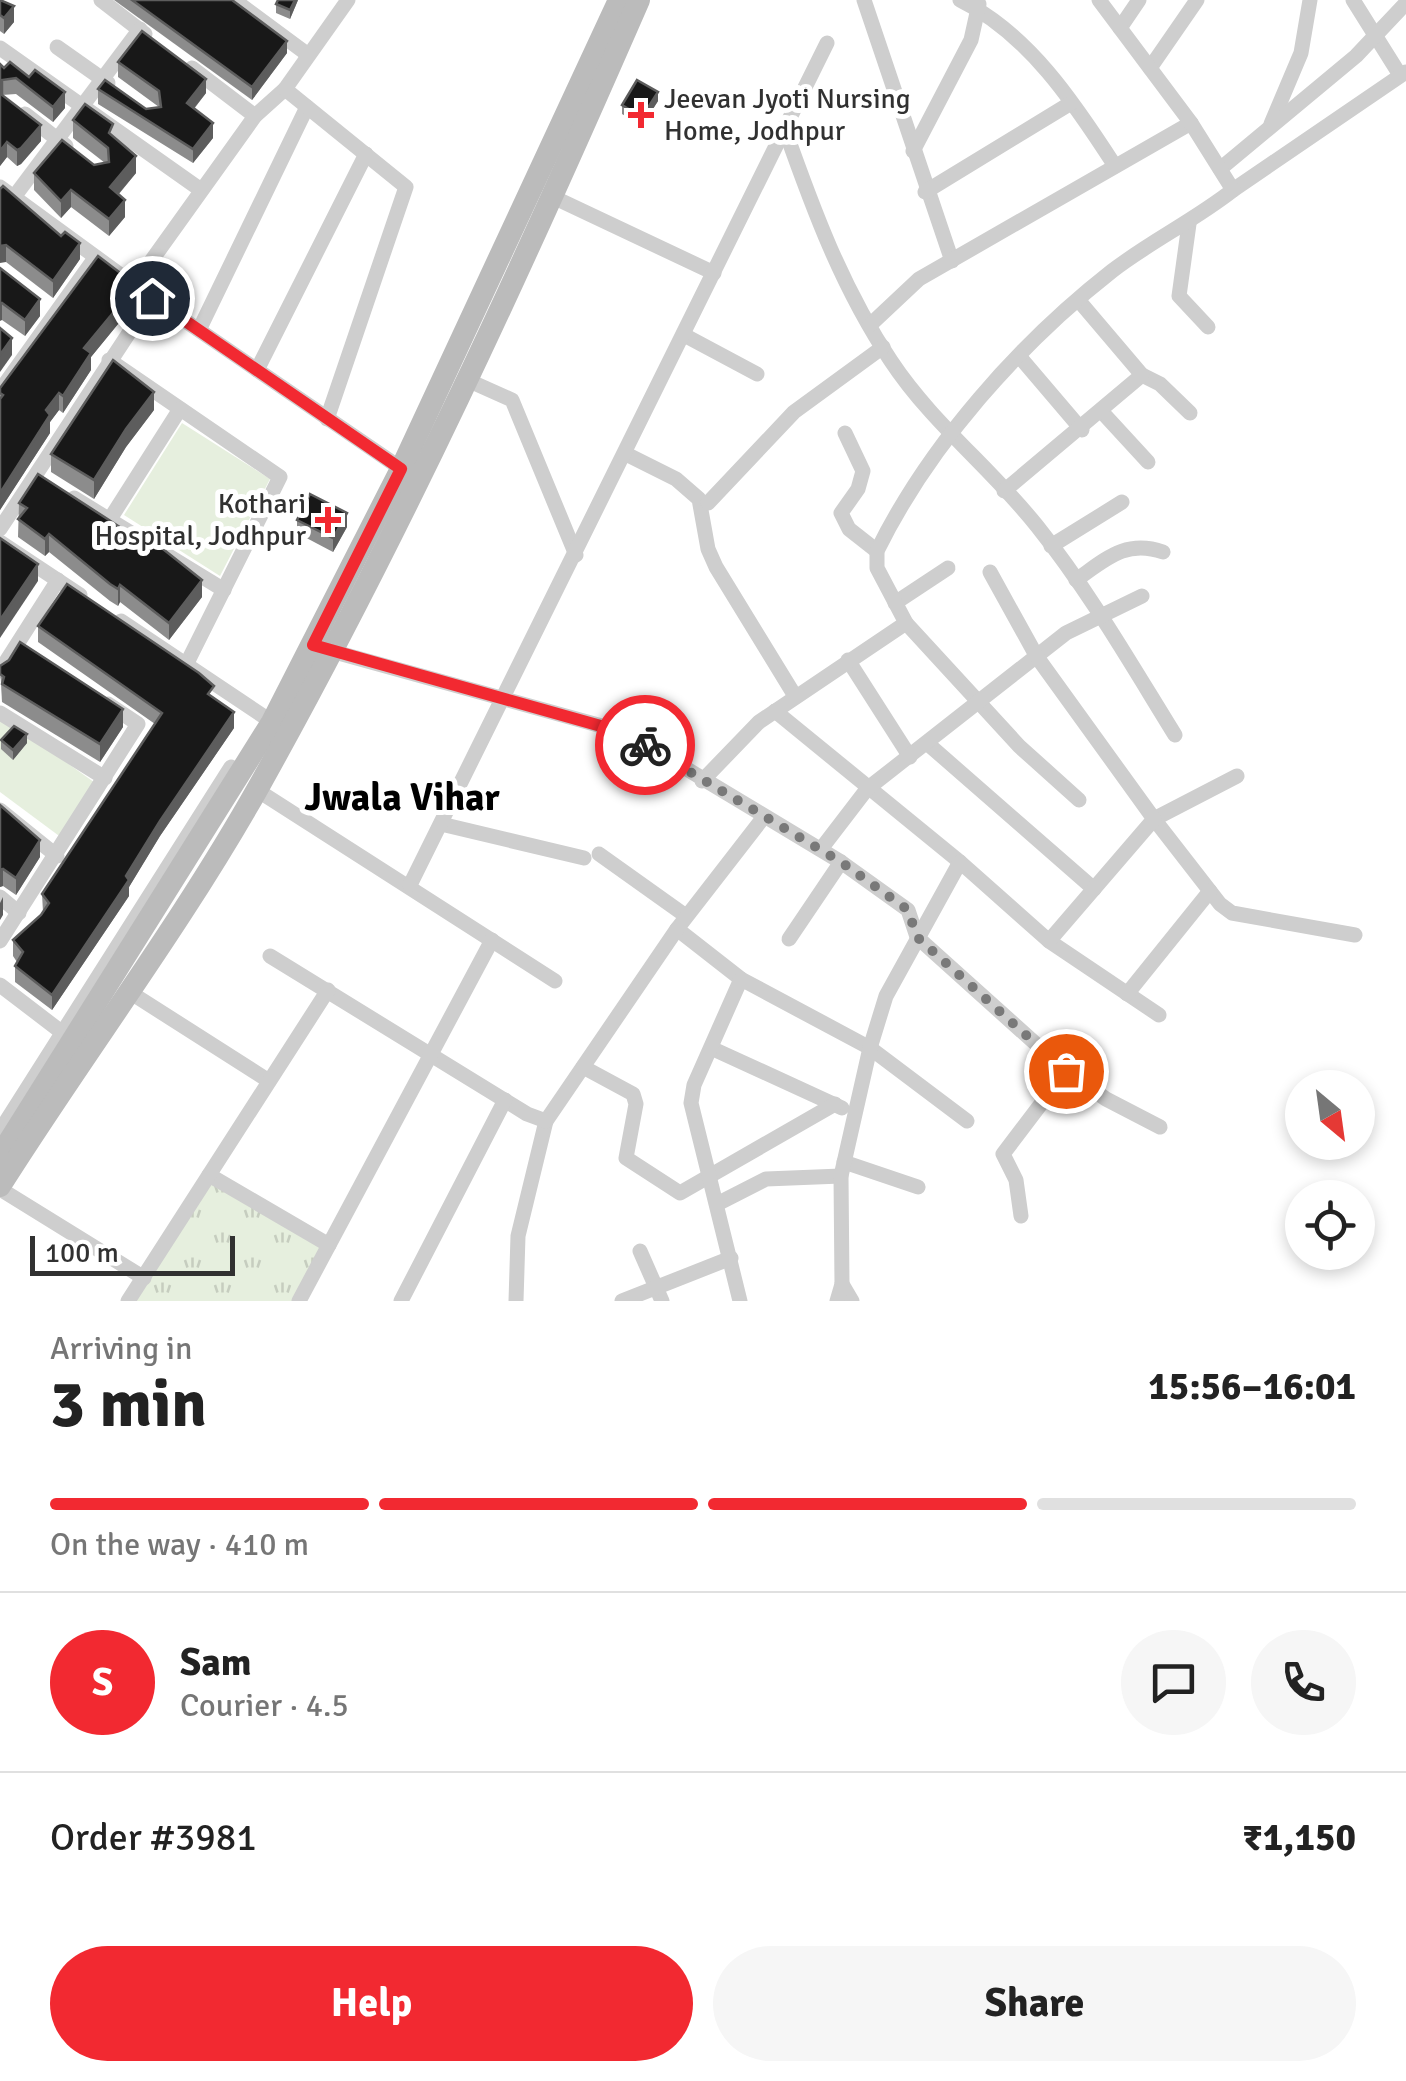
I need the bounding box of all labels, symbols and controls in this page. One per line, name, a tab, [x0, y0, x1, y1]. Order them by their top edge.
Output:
place label: Jeevan Jyoti Nursing Home, Jodhpur	[664, 82, 911, 148]
marker: Jeevan Jyoti Nursing Home, Jodhpur	[628, 102, 654, 128]
pin	[110, 256, 195, 341]
icon: home	[125, 271, 180, 326]
place label: Kothari Hospital, Jodhpur	[94, 487, 307, 553]
marker: Kothari Hospital, Jodhpur	[315, 507, 341, 533]
courier	[595, 695, 695, 795]
icon: bike	[618, 718, 673, 773]
district label: Jwala Vihar	[304, 774, 501, 821]
pin	[1024, 1029, 1109, 1114]
icon: bag	[1039, 1044, 1094, 1099]
north arrow	[1285, 1070, 1375, 1160]
map controls	[1285, 1070, 1375, 1270]
button: locate	[1285, 1180, 1375, 1270]
scale bar	[30, 1231, 235, 1276]
text: 100 m	[45, 1236, 119, 1270]
text: Arriving in	[50, 1329, 192, 1368]
text: 15:56–16:01	[1148, 1363, 1356, 1410]
text: 3 min	[50, 1365, 207, 1445]
text: On the way · 410 m	[50, 1525, 309, 1564]
button: chat	[1121, 1630, 1226, 1735]
button: phone	[1251, 1630, 1356, 1735]
text: Sam	[180, 1639, 251, 1686]
text: S	[92, 1659, 113, 1706]
text: Courier · 4.5	[180, 1686, 349, 1725]
text: Order #3981	[50, 1814, 257, 1861]
text: ₹1,150	[1242, 1814, 1356, 1861]
button: Help	[50, 1946, 693, 2061]
button: Share	[713, 1946, 1356, 2061]

